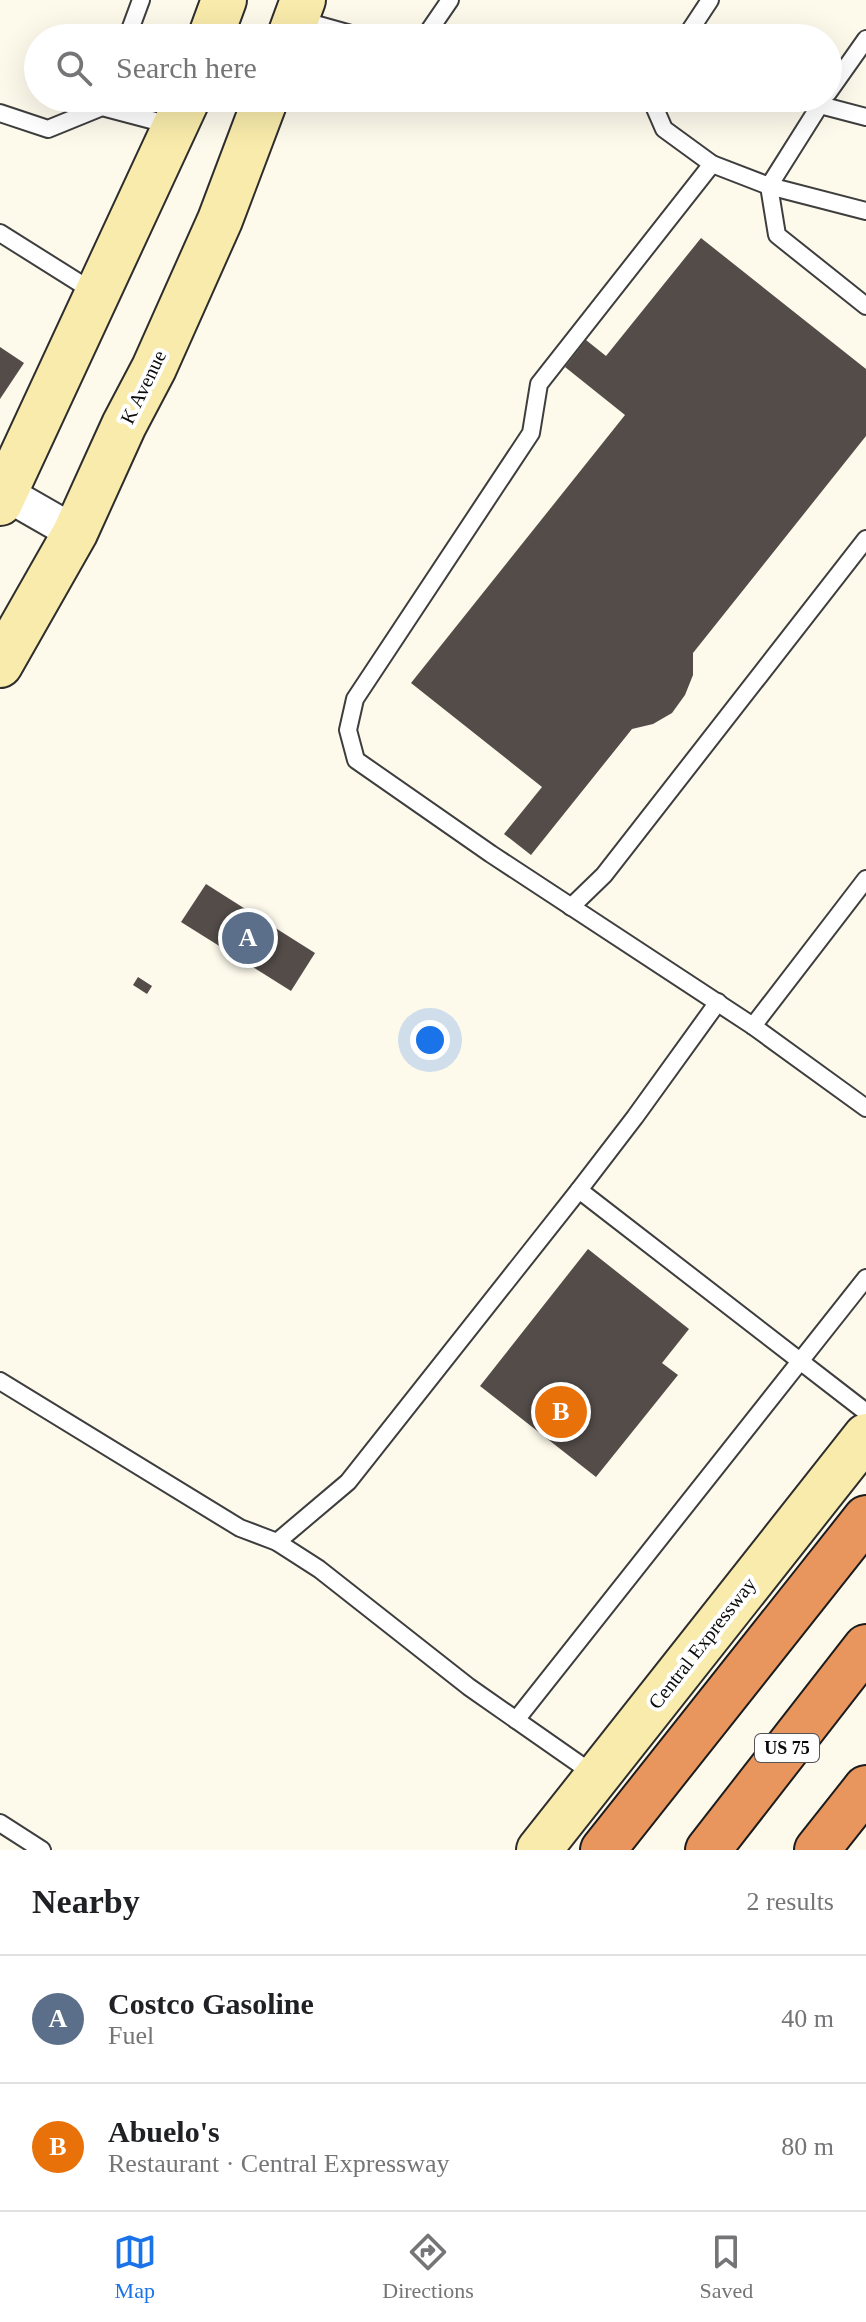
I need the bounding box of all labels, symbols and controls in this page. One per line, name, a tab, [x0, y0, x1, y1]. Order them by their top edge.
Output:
search box	[24, 24, 842, 112]
icon: search	[52, 46, 96, 90]
text: Search here	[116, 51, 257, 84]
street label: K Avenue	[116, 347, 170, 427]
pin: A	[222, 908, 274, 968]
your location	[410, 1020, 450, 1060]
pin: B	[535, 1382, 587, 1442]
street label: Central Expressway	[644, 1573, 761, 1714]
road number: US 75	[755, 1734, 819, 1762]
text: Nearby	[32, 1883, 140, 1920]
text: 2 results	[747, 1887, 834, 1916]
text: Costco Gasoline	[108, 1987, 314, 2020]
text: A	[49, 2004, 67, 2033]
text: 40 m	[781, 2004, 834, 2033]
text: Fuel	[108, 2021, 154, 2050]
text: Abuelo's	[108, 2115, 220, 2148]
text: B	[49, 2132, 67, 2161]
text: 80 m	[781, 2132, 834, 2161]
text: Restaurant · Central Expressway	[108, 2149, 450, 2178]
tab: Map	[113, 2230, 157, 2304]
tab: Directions	[382, 2230, 474, 2304]
tab: Saved	[699, 2230, 753, 2304]

